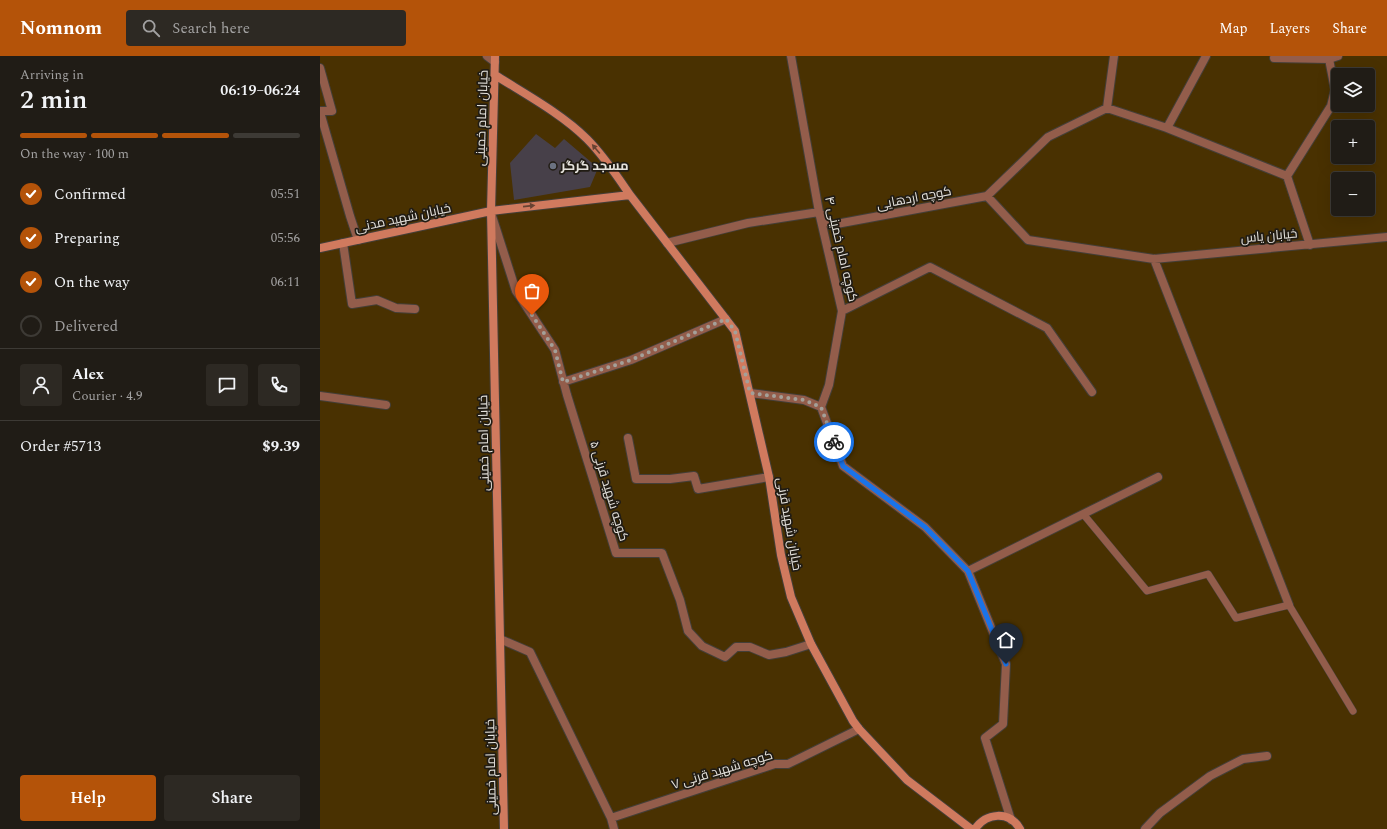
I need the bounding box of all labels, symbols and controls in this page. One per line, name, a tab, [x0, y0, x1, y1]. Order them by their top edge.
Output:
search box	[126, 10, 406, 46]
text: Nomnom	[20, 14, 102, 43]
icon: search	[140, 17, 162, 39]
text: Search here	[172, 17, 250, 40]
text: Map	[1219, 18, 1248, 39]
text: Layers	[1270, 18, 1310, 39]
text: Share	[1332, 18, 1367, 39]
text: Arriving in	[20, 65, 84, 85]
map controls	[1331, 68, 1375, 216]
button: layers	[1331, 68, 1375, 112]
street label: خیابان امام خمینی	[470, 70, 494, 166]
text: 06:19–06:24	[220, 79, 300, 102]
text: 2 min	[20, 80, 87, 120]
button: +	[1331, 120, 1375, 164]
text: On the way · 100 m	[20, 144, 129, 164]
one-way arrow	[591, 144, 600, 155]
place label: مسجد گرگر	[560, 156, 629, 176]
marker: مسجد گرگر	[548, 161, 558, 171]
button: −	[1331, 172, 1375, 216]
street label: کوچه اردهایی	[875, 181, 953, 215]
icon: check	[20, 183, 42, 205]
text: Confirmed	[54, 183, 126, 206]
text: 05:51	[271, 184, 300, 204]
street label: کوچه امام خمینی ۴	[819, 194, 863, 304]
street label: خیابان شهید مدنی	[353, 198, 453, 238]
one-way arrow	[523, 203, 535, 210]
street label: خیابان یاس	[1240, 224, 1298, 248]
icon: check	[20, 227, 42, 249]
text: Preparing	[54, 227, 120, 250]
text: 05:56	[271, 228, 300, 248]
icon: check	[20, 271, 42, 293]
text: On the way	[54, 271, 129, 294]
text: 06:11	[271, 272, 300, 292]
pin	[515, 274, 549, 315]
icon: bag	[521, 280, 543, 302]
text: Delivered	[54, 315, 118, 338]
text: Alex	[72, 363, 104, 386]
button: person	[20, 364, 62, 406]
button: chat	[206, 364, 248, 406]
button: phone	[258, 364, 300, 406]
text: Courier · 4.9	[72, 386, 142, 406]
street label: خیابان امام خمینی	[473, 395, 495, 491]
courier	[814, 422, 854, 462]
icon: bike	[823, 431, 845, 453]
text: Order #5713	[20, 435, 101, 458]
text: $9.39	[262, 435, 300, 458]
street label: کوچه شهید قرنی ۵	[584, 438, 634, 544]
street label: خیابان شهید قرنی	[771, 476, 807, 572]
pin	[989, 623, 1023, 664]
icon: home	[995, 629, 1017, 651]
street label: خیابان امام خمینی	[480, 719, 502, 815]
street label: کوچه شهید قرنی ۷	[669, 745, 775, 795]
button: Help	[20, 775, 156, 821]
button: Share	[164, 775, 300, 821]

